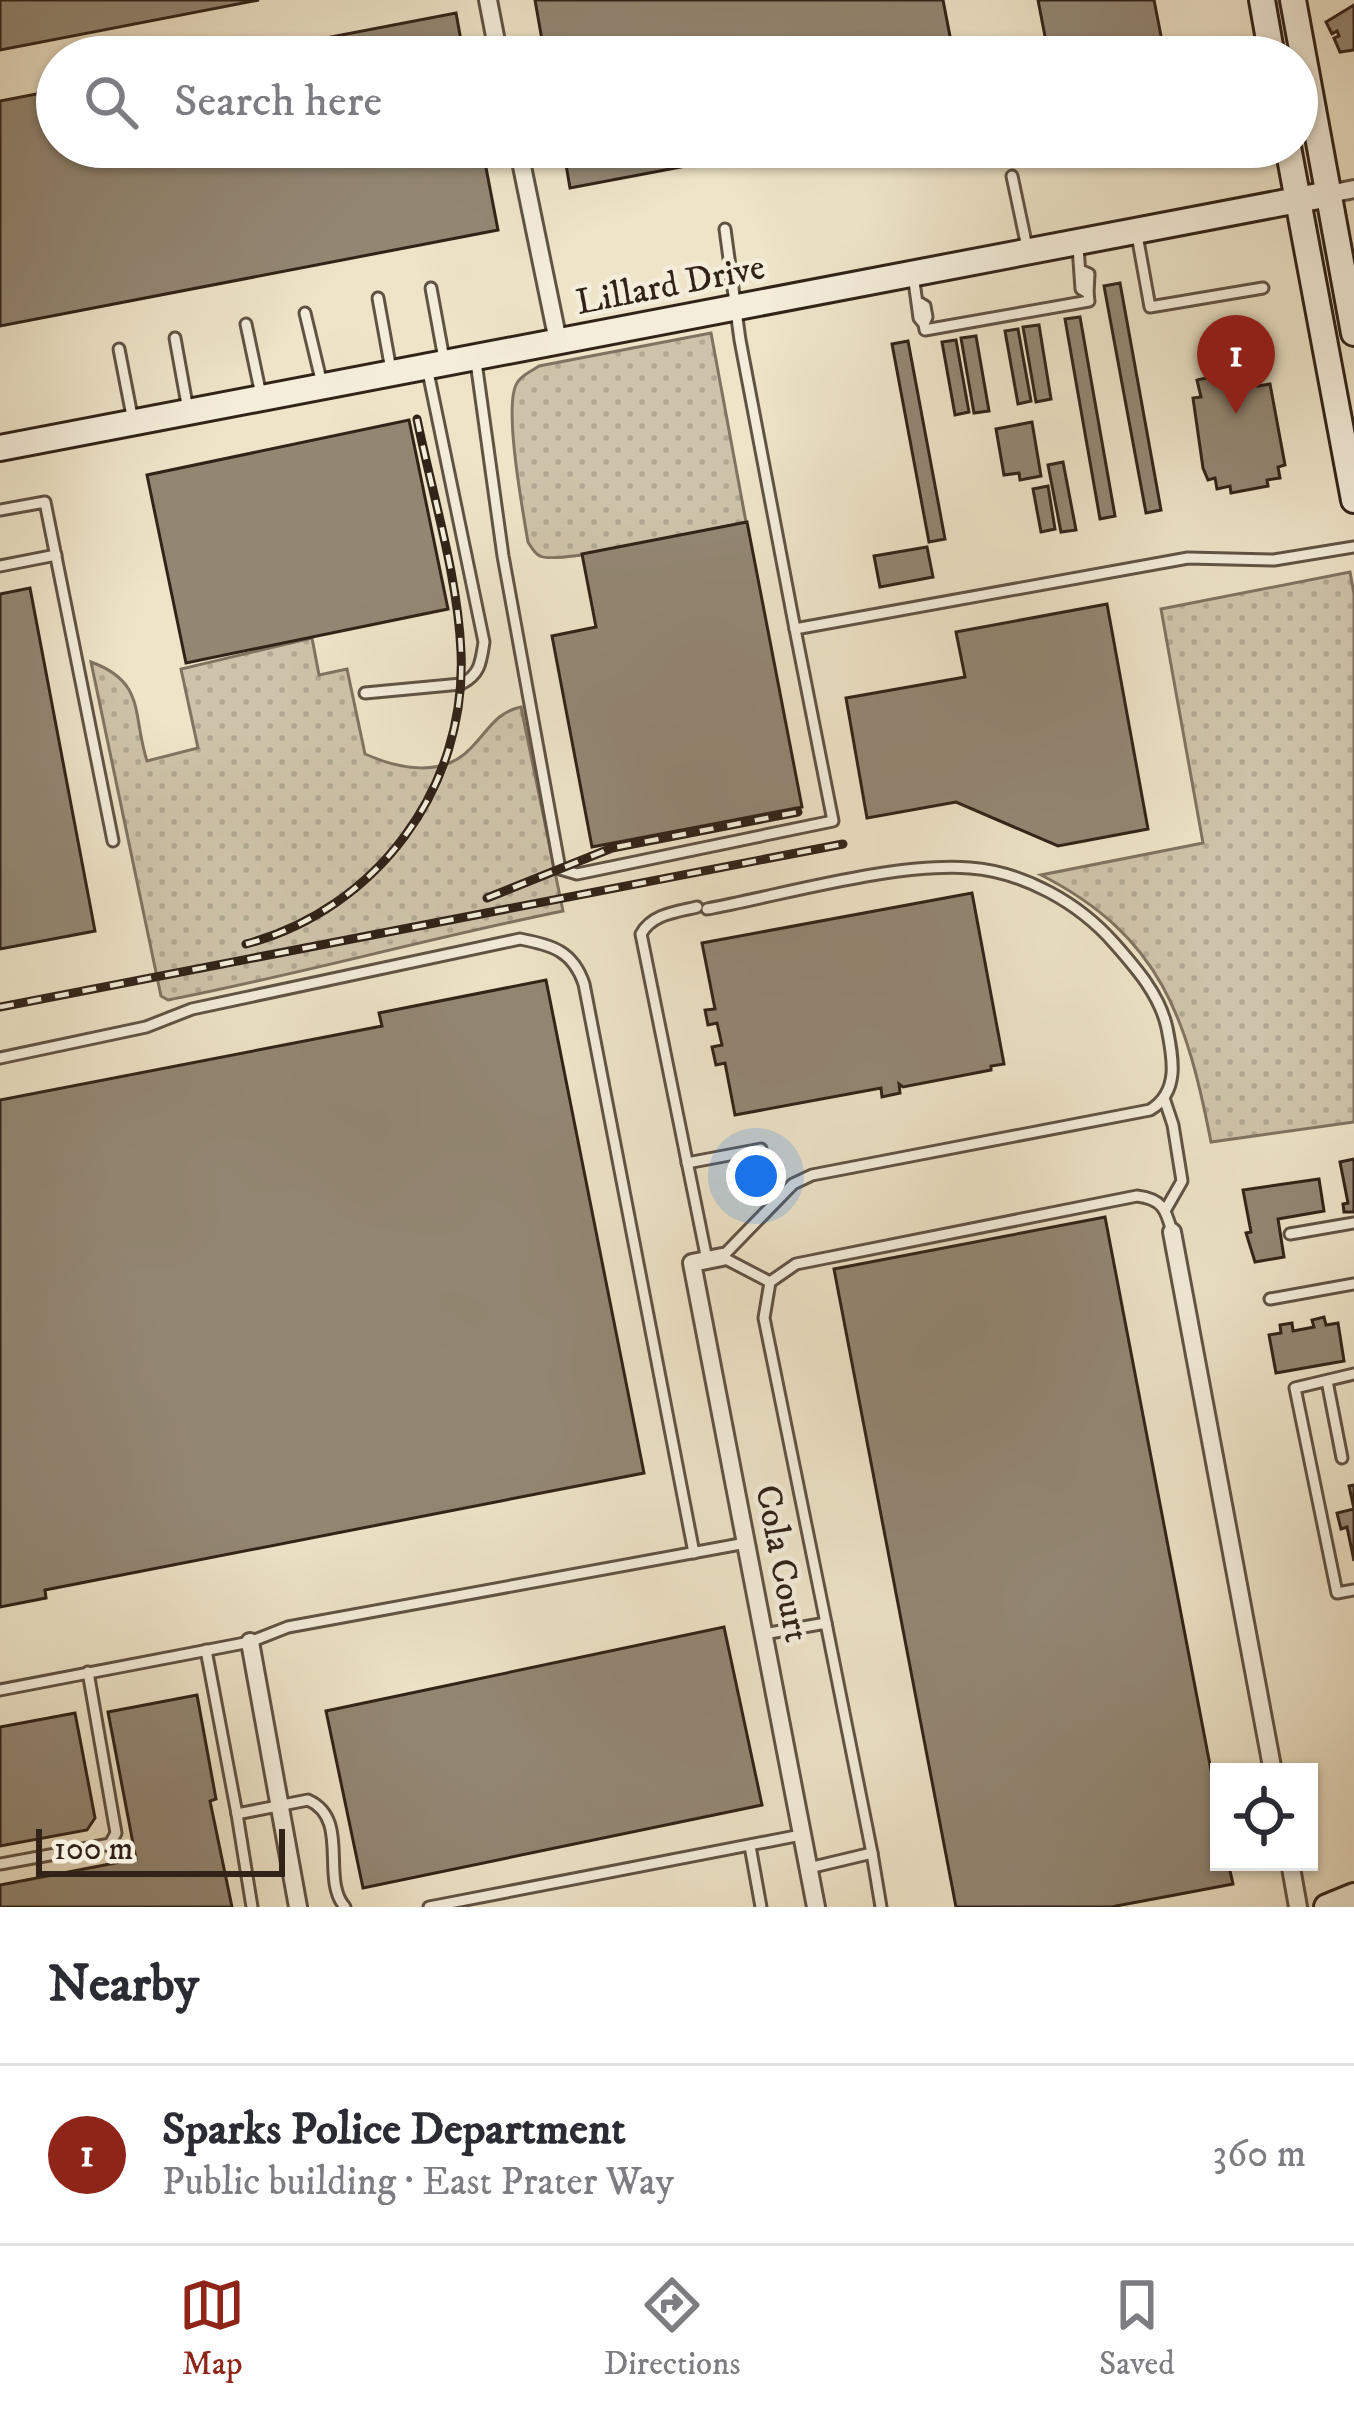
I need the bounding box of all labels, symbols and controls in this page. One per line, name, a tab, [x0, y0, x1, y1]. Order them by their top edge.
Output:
search box	[36, 36, 1318, 168]
icon: search	[78, 69, 144, 135]
text: Search here	[174, 74, 382, 130]
street label: Lillard Drive	[572, 245, 769, 326]
pin: 1	[1197, 315, 1275, 414]
your location	[726, 1146, 786, 1206]
street label: Cola Court	[744, 1481, 819, 1646]
map controls	[1210, 1763, 1318, 1871]
button: locate	[1210, 1763, 1318, 1871]
scale bar	[36, 1823, 285, 1876]
text: 100 m	[54, 1829, 133, 1870]
text: Nearby	[48, 1953, 199, 2017]
text: Sparks Police Department	[162, 2102, 626, 2158]
text: 1	[80, 2130, 94, 2179]
text: 360 m	[1212, 2130, 1306, 2179]
text: Public building · East Prater Way	[162, 2158, 674, 2207]
tab: Map	[179, 2272, 245, 2385]
tab: Directions	[604, 2272, 740, 2385]
tab: Saved	[1099, 2272, 1175, 2385]

